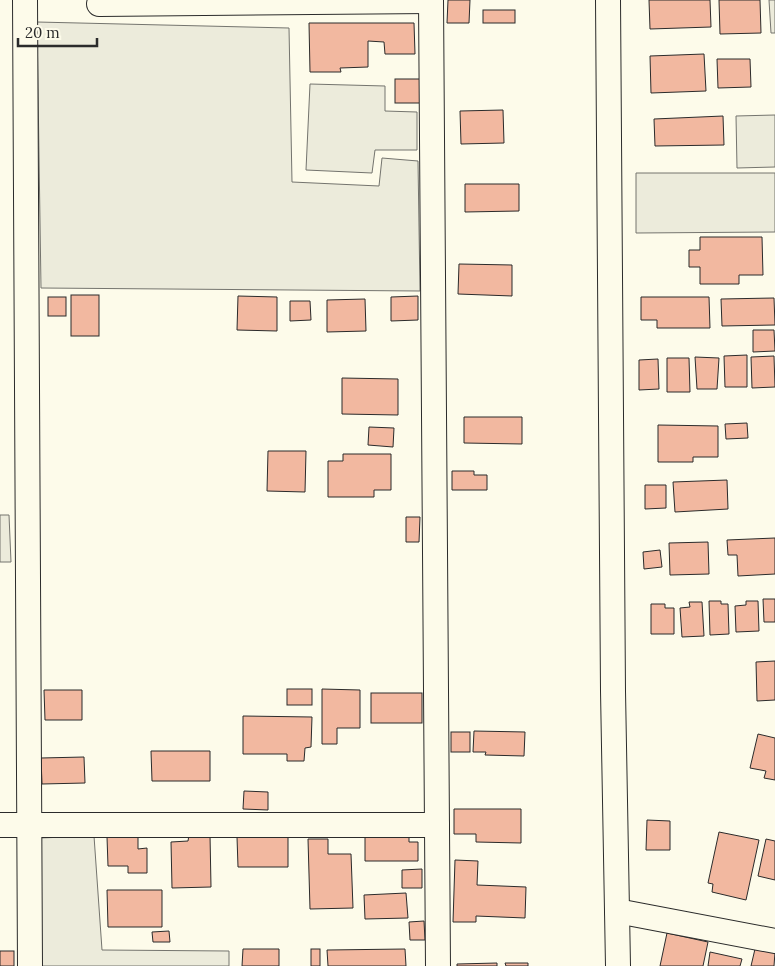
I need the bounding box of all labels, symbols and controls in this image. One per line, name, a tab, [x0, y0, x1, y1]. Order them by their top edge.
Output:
scale bar	[18, 15, 96, 47]
text: 20 m	[25, 23, 60, 42]

